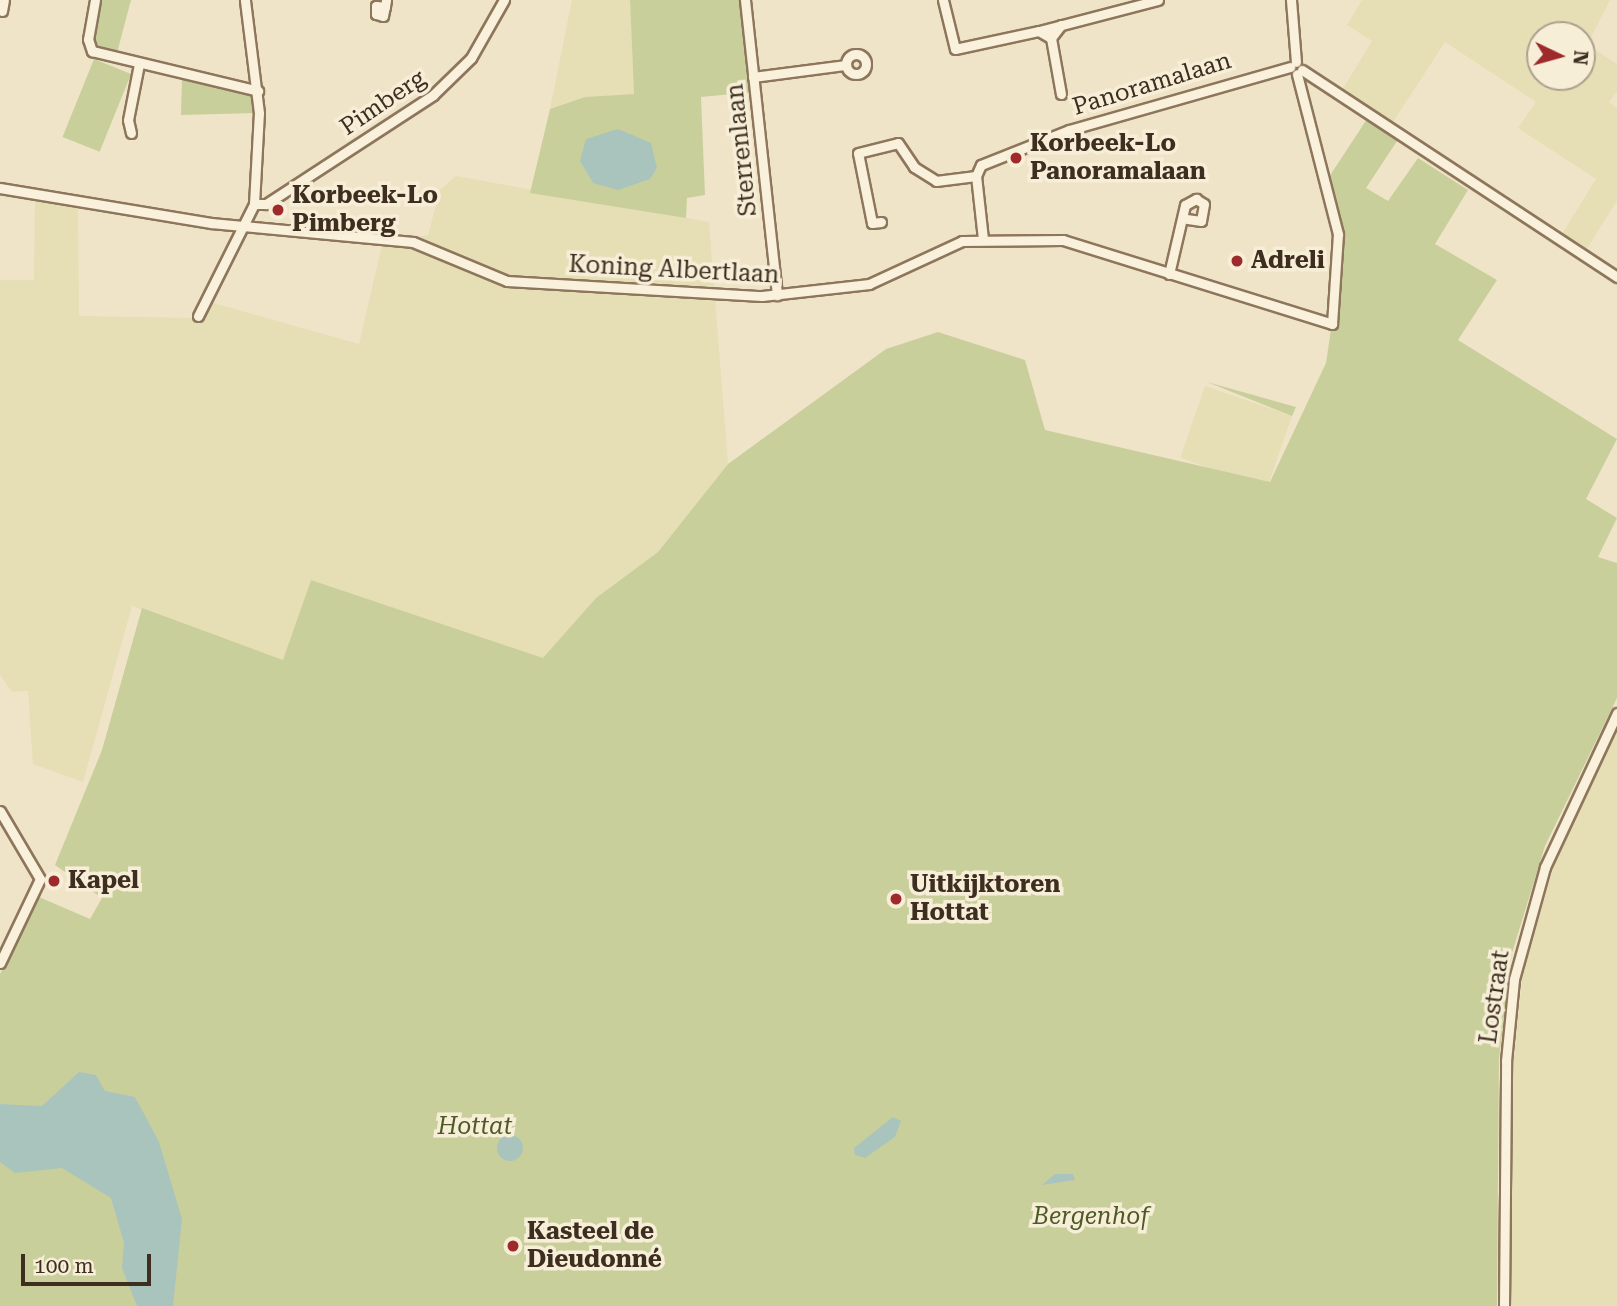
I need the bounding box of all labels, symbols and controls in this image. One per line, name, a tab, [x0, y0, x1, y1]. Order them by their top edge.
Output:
north arrow	[1526, 21, 1596, 91]
street label: Panoramalaan	[1069, 46, 1235, 122]
text: N	[1568, 49, 1593, 66]
street label: Pimberg	[335, 64, 431, 142]
street label: Sterrenlaan	[721, 82, 763, 218]
place label: Korbeek-Lo Panoramalaan	[1030, 130, 1206, 186]
marker: Korbeek-Lo Panoramalaan	[1008, 150, 1024, 166]
place label: Korbeek-Lo Pimberg	[292, 182, 438, 238]
marker: Korbeek-Lo Pimberg	[270, 202, 286, 218]
place label: Adreli	[1251, 247, 1325, 275]
street label: Koning Albertlaan	[568, 250, 780, 290]
marker: Adreli	[1229, 253, 1245, 269]
place label: Kapel	[68, 867, 139, 895]
place label: Uitkijktoren Hottat	[910, 871, 1060, 927]
marker: Kapel	[46, 873, 62, 889]
marker: Uitkijktoren Hottat	[888, 891, 904, 907]
street label: Lostraat	[1474, 948, 1516, 1046]
park label: Hottat	[438, 1113, 512, 1141]
park label: Bergenhof	[1033, 1203, 1149, 1231]
place label: Kasteel de Dieudonné	[527, 1218, 662, 1274]
marker: Kasteel de Dieudonné	[505, 1238, 521, 1254]
scale bar	[24, 1240, 154, 1284]
text: 100 m	[34, 1254, 94, 1278]

